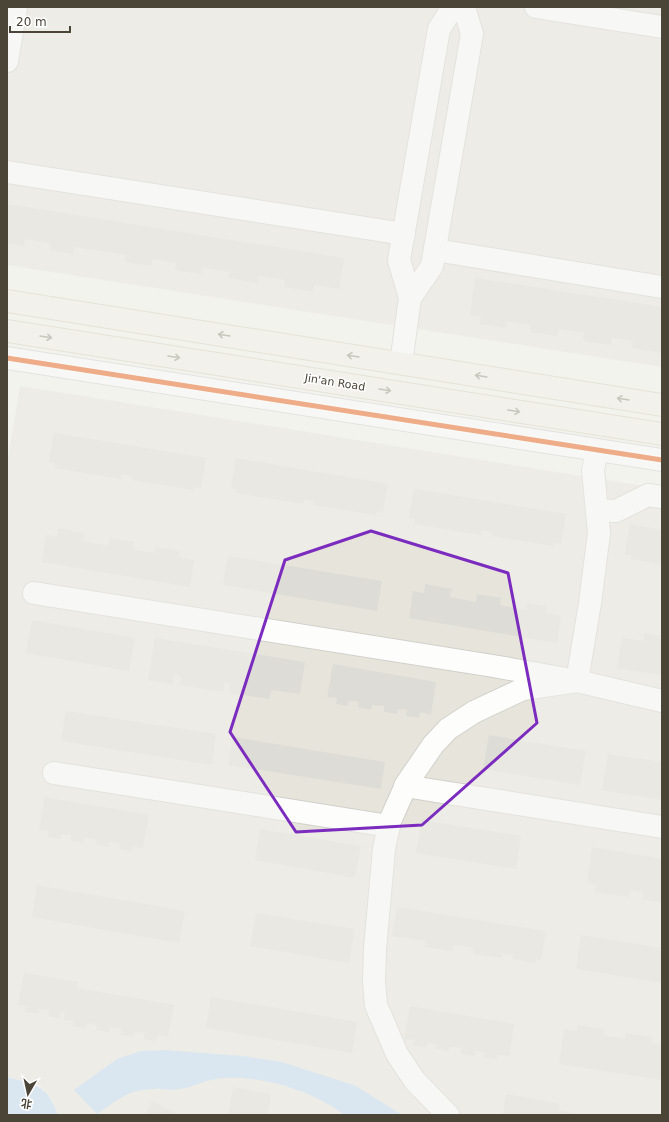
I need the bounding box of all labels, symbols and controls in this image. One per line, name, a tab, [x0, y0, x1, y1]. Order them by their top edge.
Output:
scale bar	[10, 8, 70, 34]
text: 20 m	[16, 15, 47, 29]
one-way arrow	[218, 331, 231, 339]
one-way arrow	[39, 333, 52, 341]
one-way arrow	[347, 352, 360, 360]
one-way arrow	[167, 353, 180, 361]
street label: Jin'an Road	[303, 371, 366, 394]
one-way arrow	[475, 372, 488, 380]
one-way arrow	[378, 386, 391, 394]
one-way arrow	[617, 395, 630, 403]
one-way arrow	[507, 407, 520, 415]
north arrow	[8, 1074, 48, 1114]
text: 北	[20, 1096, 33, 1111]

